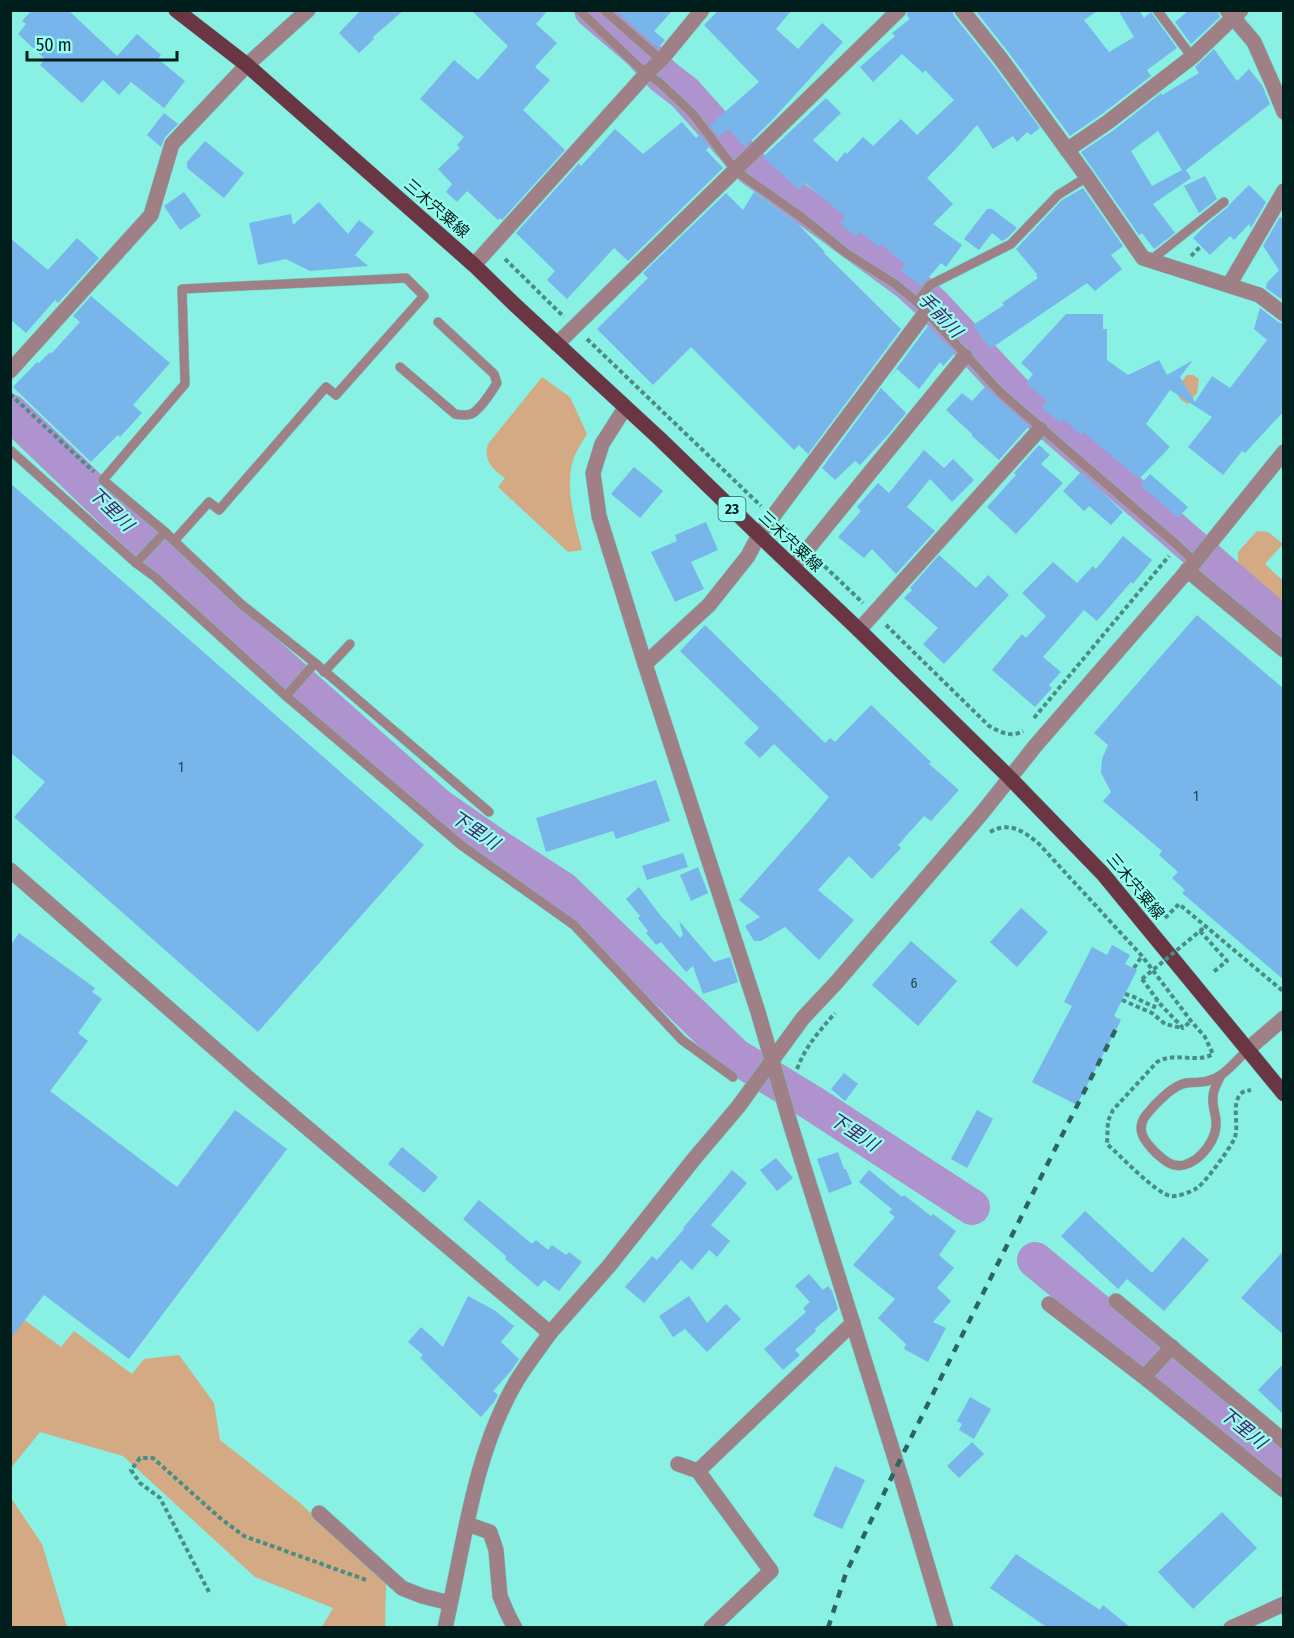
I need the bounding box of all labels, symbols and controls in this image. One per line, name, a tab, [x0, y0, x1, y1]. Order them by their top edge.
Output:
scale bar	[27, 24, 177, 62]
text: 50 m	[36, 34, 72, 56]
street label: 三木宍粟線	[400, 175, 473, 242]
water label: 手前川	[913, 288, 968, 344]
water label: 下里川	[84, 482, 140, 537]
road number: 23	[718, 497, 746, 521]
street label: 三木宍粟線	[755, 507, 826, 576]
house number: 1	[178, 759, 184, 776]
house number: 1	[1193, 788, 1199, 805]
water label: 下里川	[446, 806, 505, 855]
street label: 三木宍粟線	[1103, 850, 1169, 923]
house number: 6	[911, 975, 918, 992]
water label: 下里川	[825, 1108, 884, 1157]
water label: 下里川	[1215, 1402, 1272, 1455]

